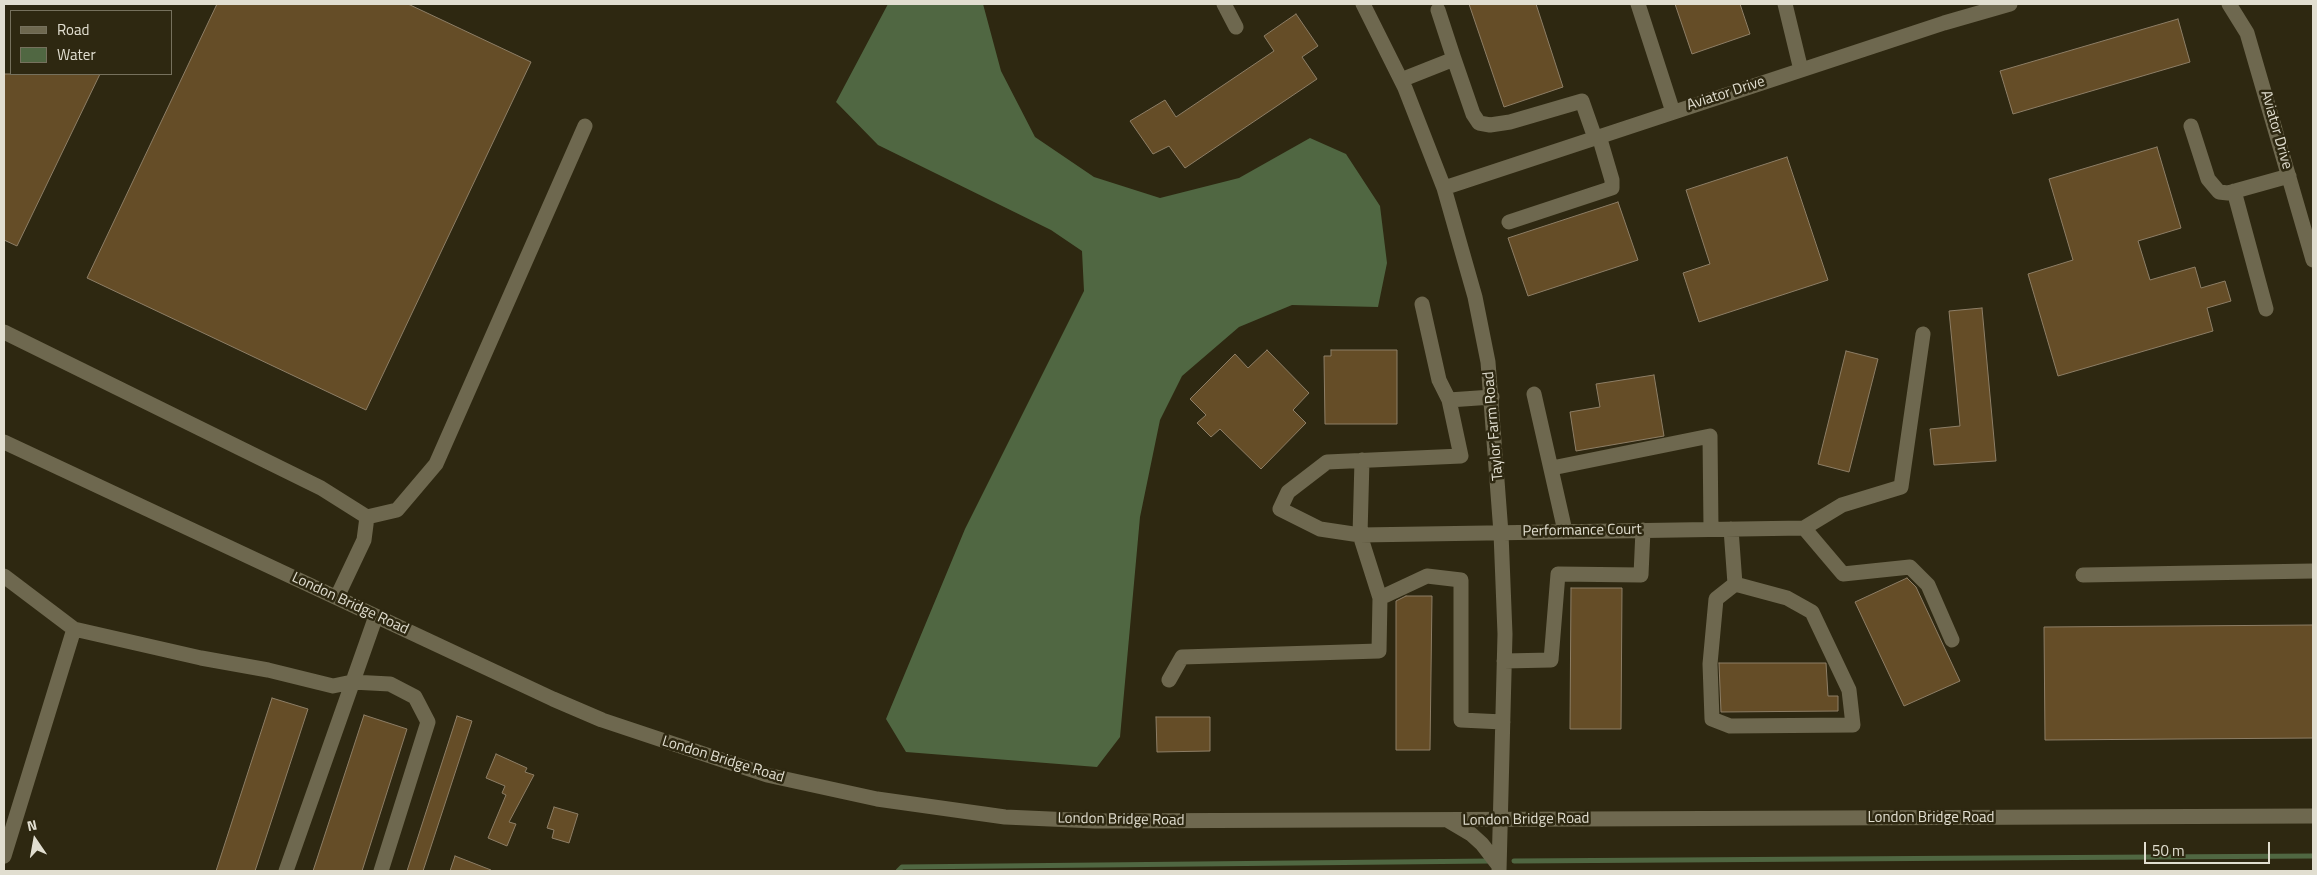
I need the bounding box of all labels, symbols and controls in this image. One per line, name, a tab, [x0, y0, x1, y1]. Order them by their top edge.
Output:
legend	[10, 10, 172, 75]
text: Road	[57, 18, 89, 41]
text: Water	[57, 43, 96, 66]
street label: Aviator Drive	[1685, 73, 1767, 115]
street label: Aviator Drive	[2256, 89, 2296, 171]
street label: Taylor Farm Road	[1480, 371, 1508, 481]
street label: Performance Court	[1522, 521, 1642, 541]
street label: London Bridge Road	[289, 569, 411, 639]
street label: London Bridge Road	[660, 733, 786, 787]
street label: London Bridge Road	[1867, 809, 1995, 827]
street label: London Bridge Road	[1057, 810, 1185, 830]
street label: London Bridge Road	[1462, 810, 1590, 830]
text: N	[25, 814, 39, 836]
north arrow	[10, 815, 60, 865]
scale bar	[2147, 832, 2273, 864]
text: 50 m	[2152, 839, 2185, 862]

